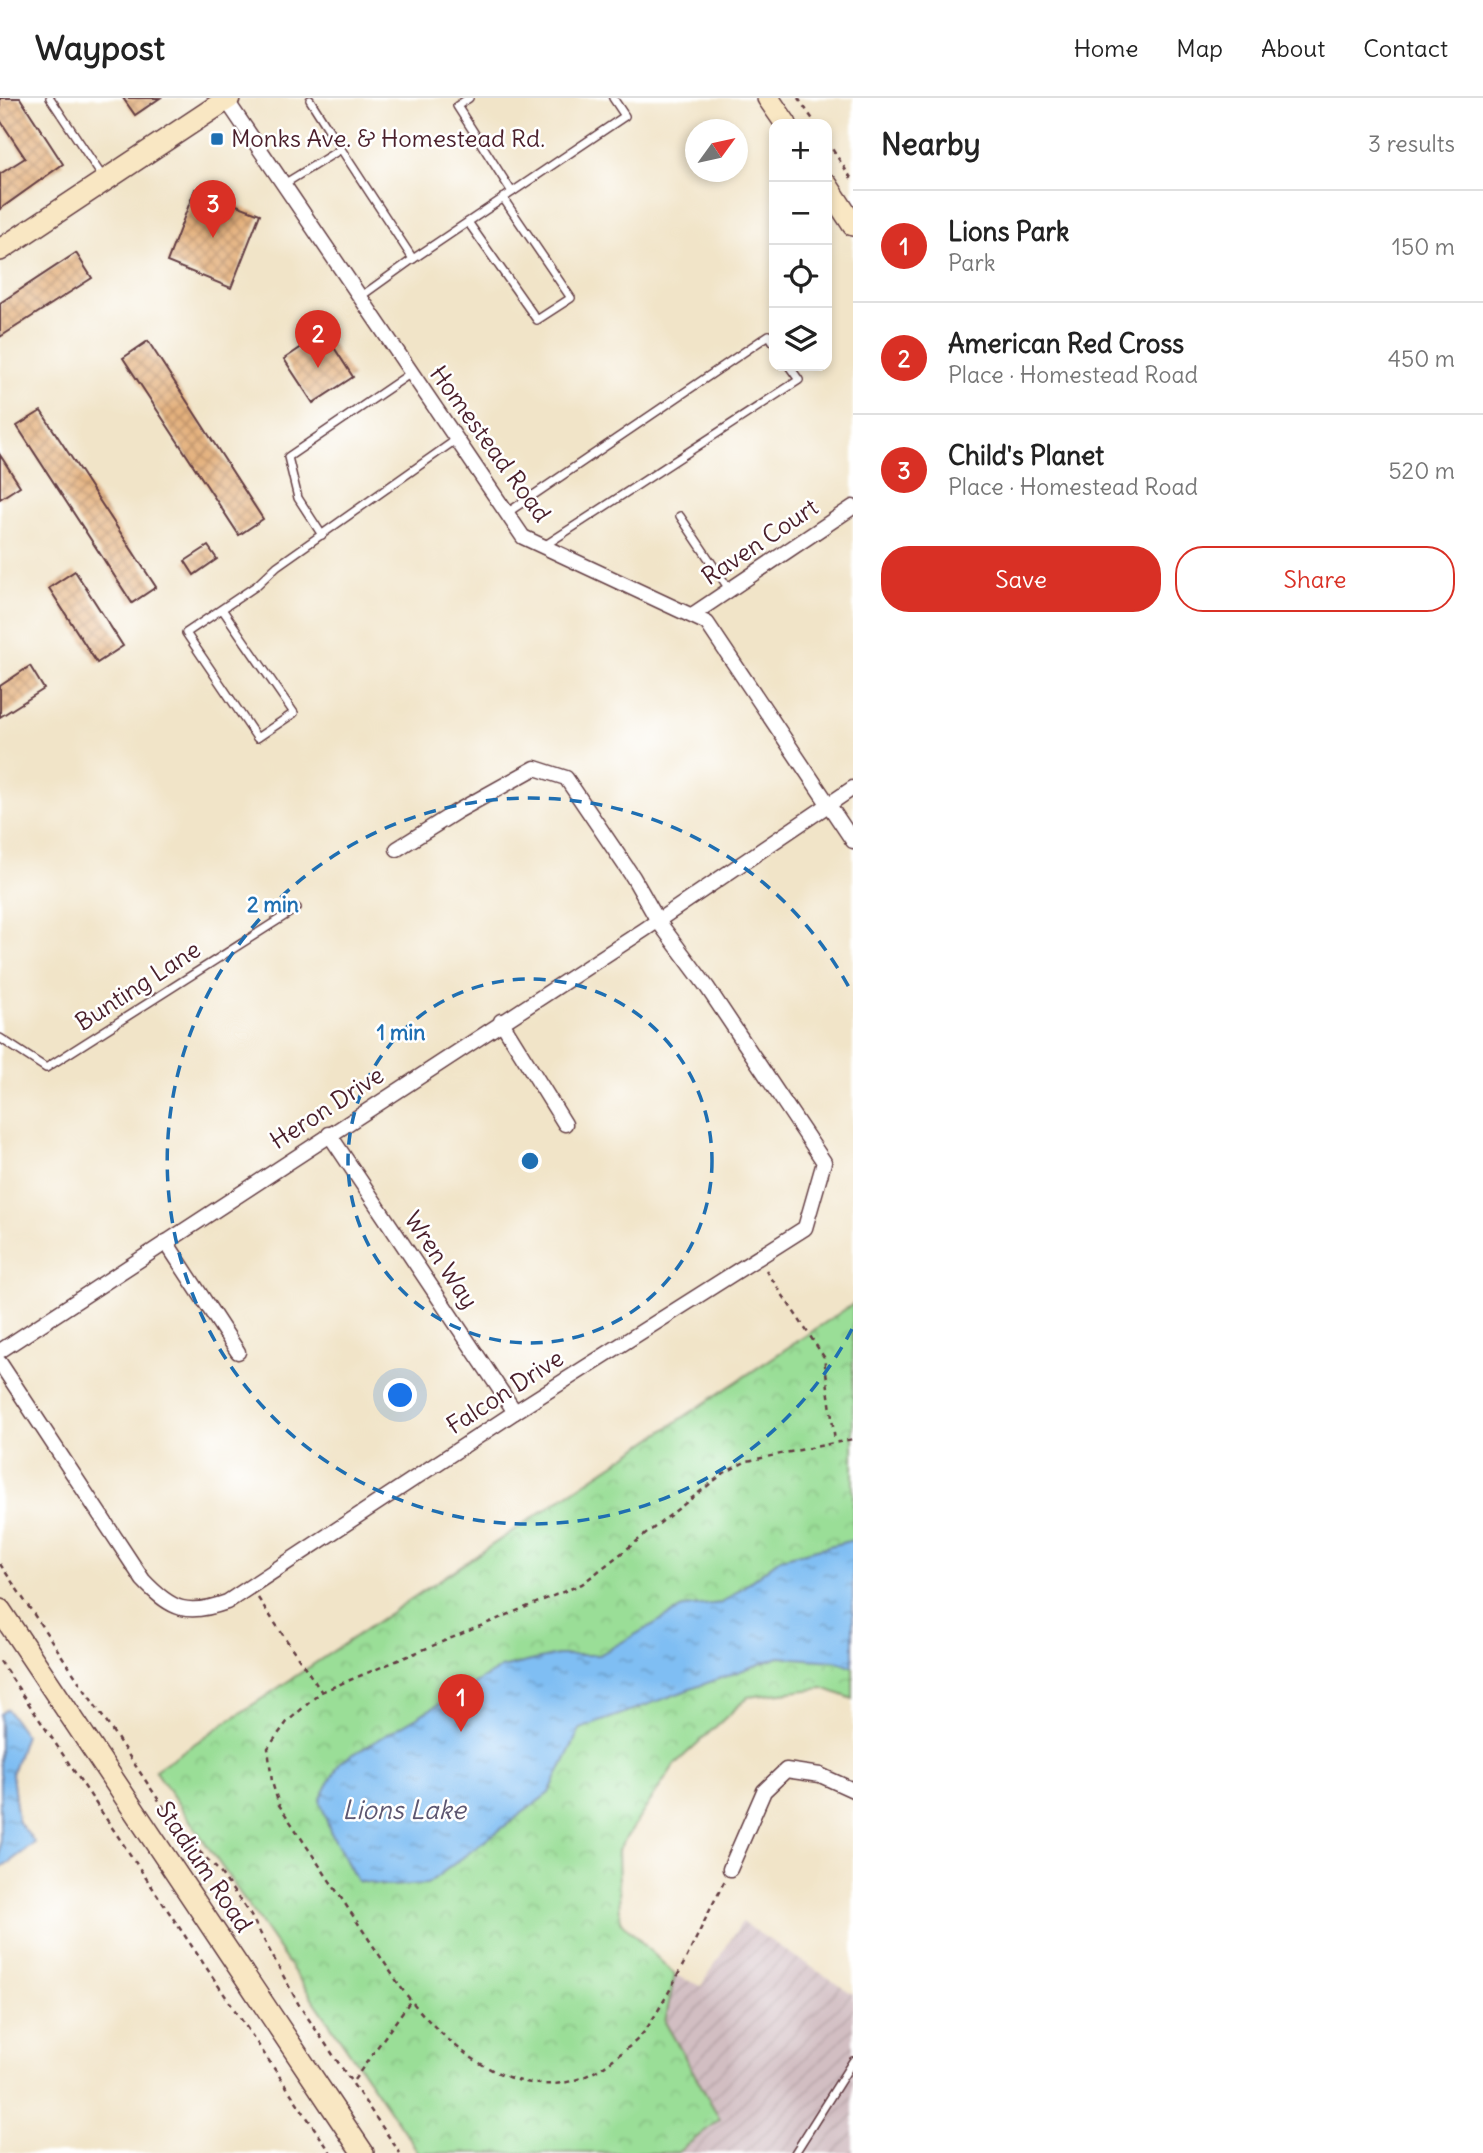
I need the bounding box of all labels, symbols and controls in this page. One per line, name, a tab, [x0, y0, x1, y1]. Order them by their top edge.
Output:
text: Waypost	[35, 27, 165, 69]
text: Home	[1074, 33, 1138, 63]
text: Map	[1176, 33, 1223, 63]
text: About	[1261, 33, 1325, 63]
text: Contact	[1363, 33, 1448, 63]
north arrow	[685, 119, 748, 182]
map controls	[769, 119, 832, 371]
button: +	[769, 119, 832, 182]
place label: Monks Ave. & Homestead Rd.	[231, 123, 545, 153]
text: Nearby	[881, 125, 981, 163]
text: 3 results	[1368, 129, 1455, 158]
marker: Monks Ave. & Homestead Rd.	[209, 131, 225, 147]
pin: 3	[190, 180, 236, 238]
button: −	[769, 182, 832, 245]
text: Lions Park	[948, 215, 1069, 248]
text: 1	[899, 232, 909, 261]
text: 150 m	[1392, 232, 1455, 261]
button: locate	[769, 245, 832, 308]
text: Park	[948, 248, 996, 277]
button: layers	[769, 308, 832, 371]
pin: 2	[295, 310, 341, 368]
text: American Red Cross	[948, 327, 1184, 360]
text: 2	[898, 344, 910, 373]
text: 450 m	[1388, 344, 1455, 373]
street label: Homestead Road	[424, 359, 558, 528]
text: Place · Homestead Road	[948, 360, 1198, 389]
text: Child's Planet	[948, 439, 1104, 472]
text: 3	[897, 456, 911, 485]
text: 520 m	[1388, 456, 1455, 485]
text: Place · Homestead Road	[948, 472, 1198, 501]
street label: Raven Court	[696, 491, 823, 591]
button: Save	[881, 546, 1161, 612]
button: Share	[1175, 546, 1455, 612]
text: 2 min	[247, 891, 299, 918]
street label: Bunting Lane	[69, 934, 206, 1037]
text: 1 min	[377, 1019, 425, 1046]
street label: Heron Drive	[264, 1059, 389, 1155]
centre of rings	[518, 1149, 542, 1173]
street label: Wren Way	[398, 1205, 485, 1314]
street label: Falcon Drive	[440, 1342, 569, 1440]
your location	[383, 1378, 417, 1412]
pin: 1	[438, 1674, 484, 1732]
water label: Lions Lake	[342, 1793, 468, 1826]
street label: Stadium Road	[150, 1795, 260, 1937]

